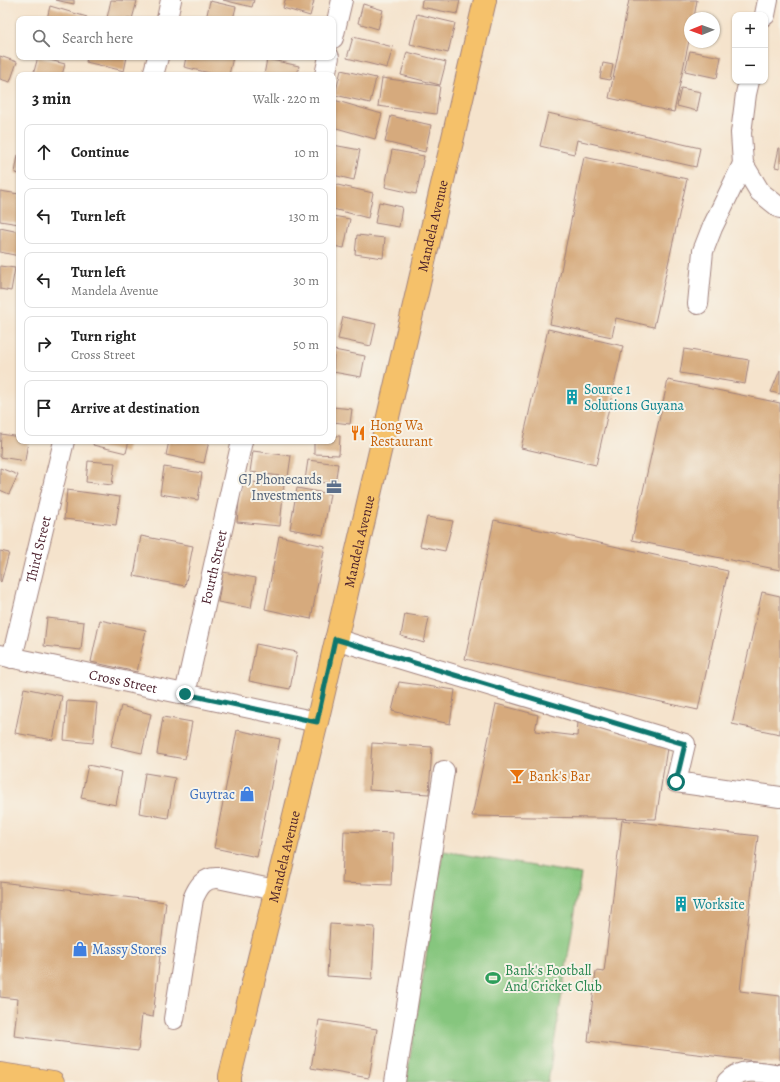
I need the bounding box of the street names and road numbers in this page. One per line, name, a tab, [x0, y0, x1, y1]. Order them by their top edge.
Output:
street label: Mandela Avenue	[413, 178, 452, 274]
street label: Mandela Avenue	[339, 493, 379, 589]
street label: Third Street	[21, 514, 55, 584]
street label: Fourth Street	[196, 528, 231, 606]
street label: Cross Street	[87, 665, 159, 698]
street label: Mandela Avenue	[263, 809, 304, 905]

